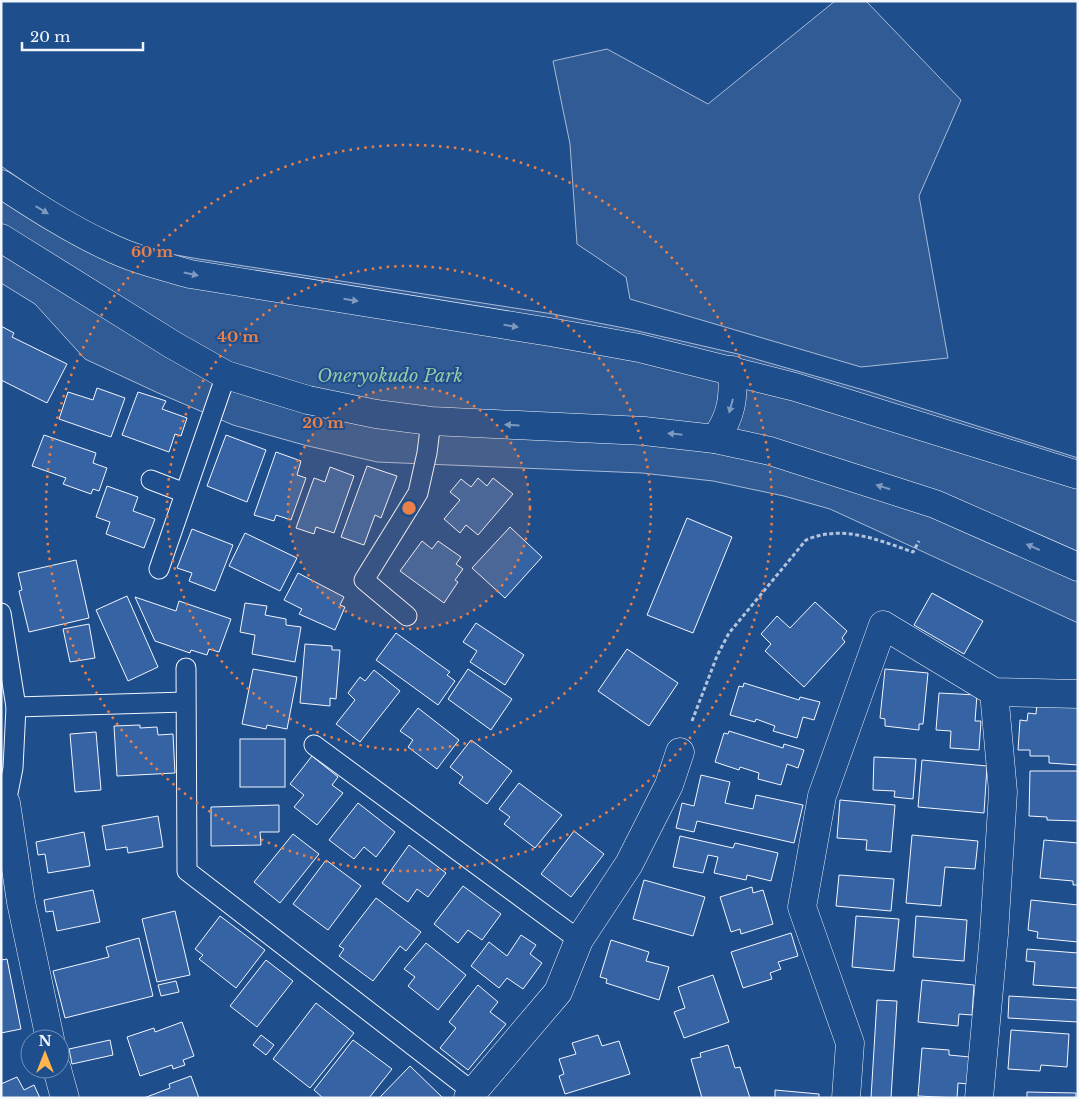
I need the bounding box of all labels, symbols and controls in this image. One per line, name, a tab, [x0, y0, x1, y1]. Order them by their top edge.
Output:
scale bar	[22, 20, 144, 52]
text: 20 m	[30, 27, 70, 46]
one-way arrow	[36, 205, 49, 214]
text: 60 m	[131, 242, 173, 261]
one-way arrow	[183, 270, 198, 278]
one-way arrow	[343, 296, 359, 304]
one-way arrow	[504, 322, 520, 330]
text: 40 m	[217, 327, 259, 346]
park label: Oneryokudo Park	[317, 365, 463, 387]
one-way arrow	[726, 399, 734, 414]
text: 20 m	[302, 413, 344, 432]
one-way arrow	[504, 420, 520, 428]
one-way arrow	[666, 430, 682, 438]
one-way arrow	[875, 482, 890, 490]
centre of rings	[400, 499, 418, 517]
one-way arrow	[1026, 543, 1040, 551]
north arrow	[20, 1029, 70, 1079]
text: N	[38, 1032, 52, 1050]

